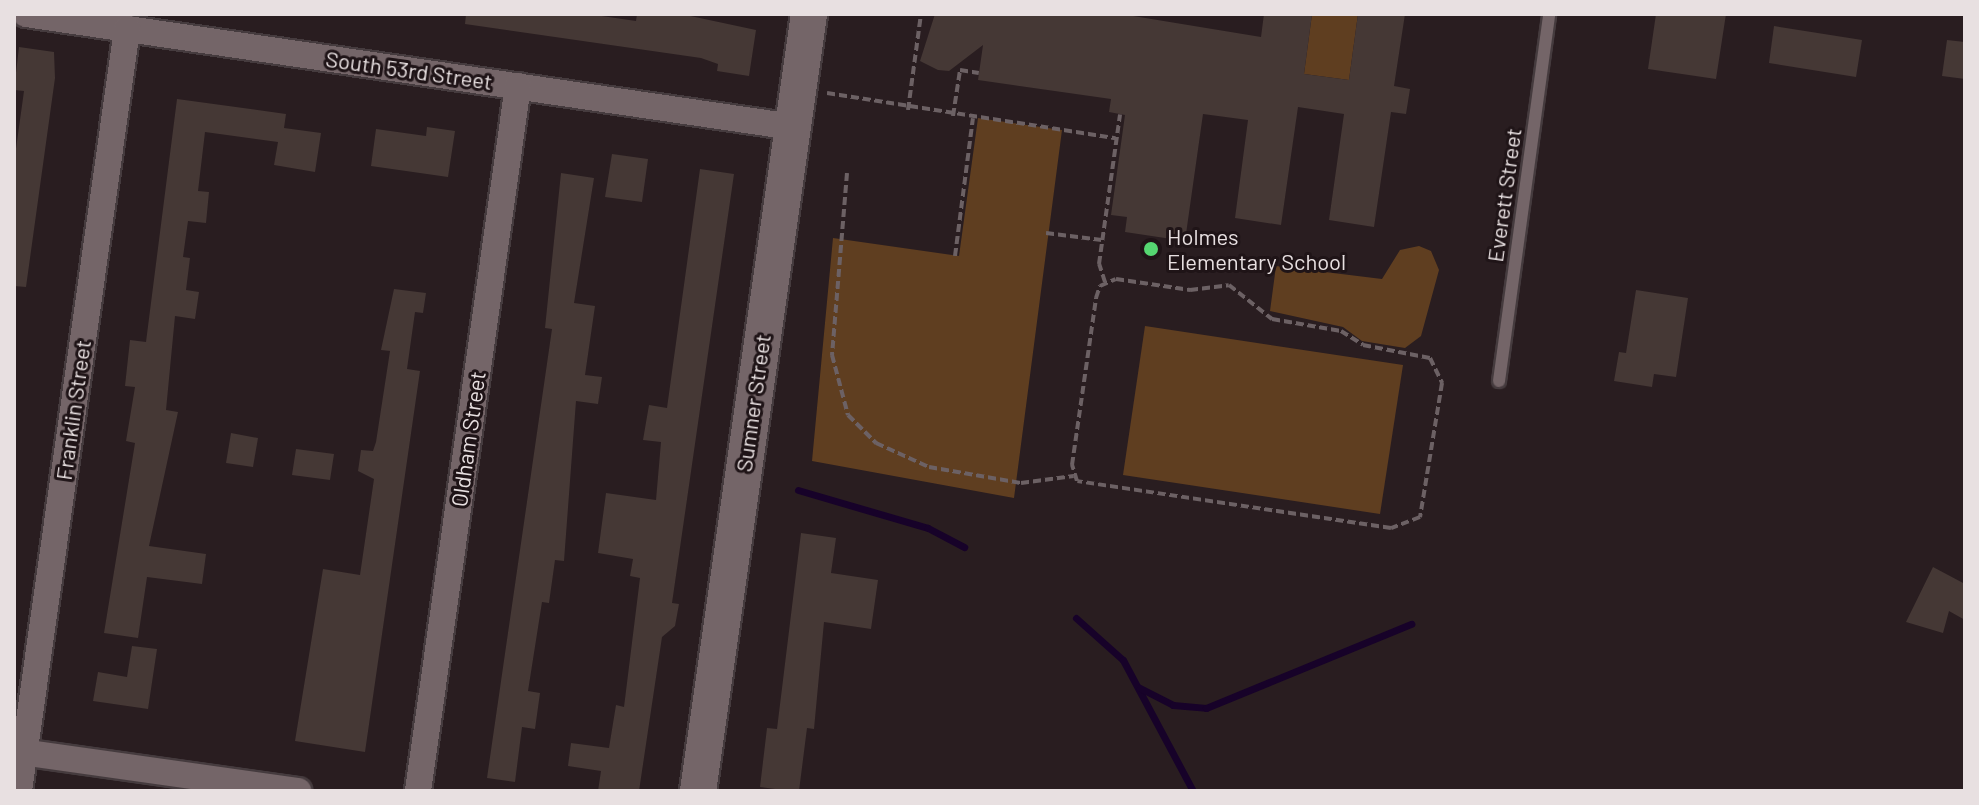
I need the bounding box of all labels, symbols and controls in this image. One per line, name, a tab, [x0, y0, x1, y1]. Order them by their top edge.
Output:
street label: South 53rd Street	[324, 45, 494, 95]
street label: Everett Street	[1482, 126, 1526, 264]
place label: Holmes Elementary School	[1167, 223, 1346, 274]
marker: Holmes Elementary School	[1142, 240, 1160, 258]
street label: Sumner Street	[730, 332, 776, 474]
street label: Franklin Street	[50, 338, 96, 482]
street label: Oldham Street	[445, 370, 491, 508]

